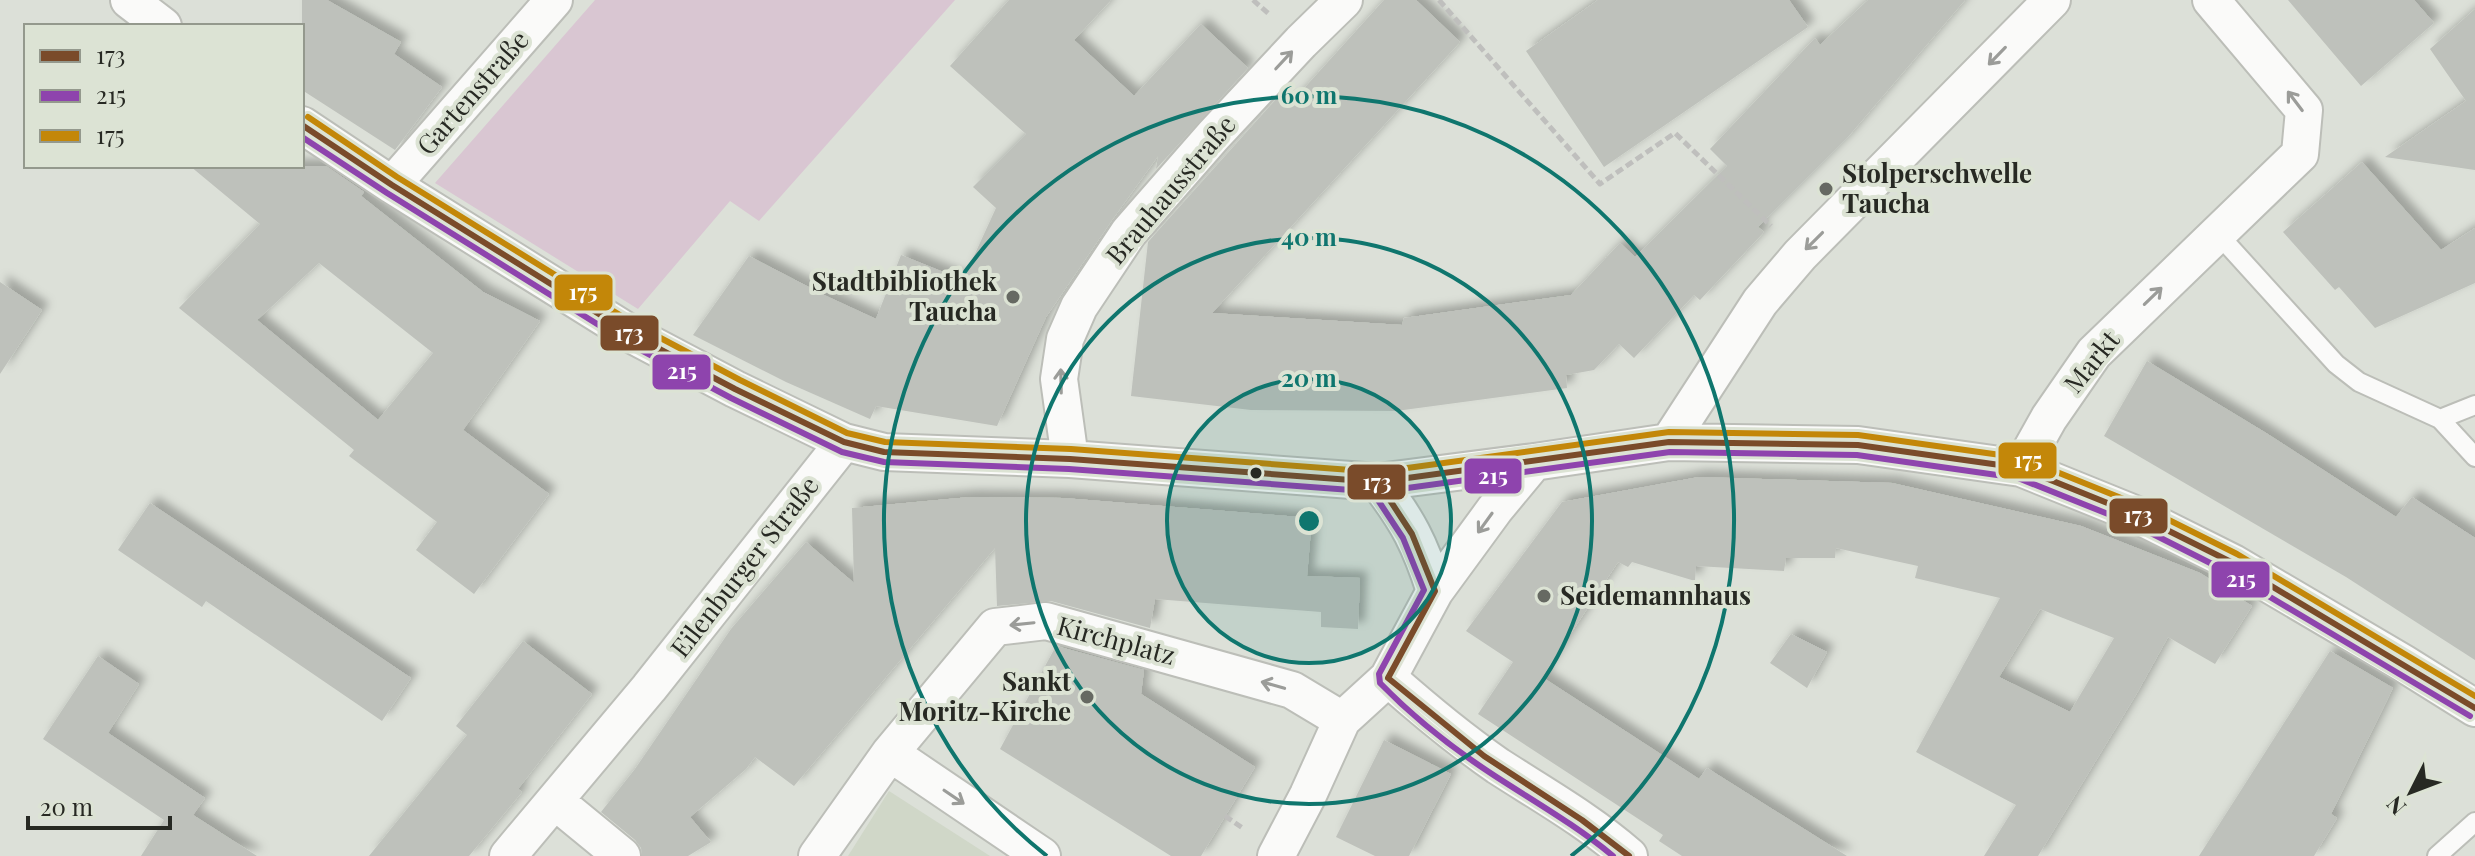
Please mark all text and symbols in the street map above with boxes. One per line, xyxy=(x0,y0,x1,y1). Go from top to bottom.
street label: Gartenstraße xyxy=(408,22,536,162)
legend xyxy=(24,24,304,168)
text: 173 xyxy=(96,38,125,70)
one-way arrow xyxy=(1988,46,2007,66)
one-way arrow xyxy=(1275,50,1294,70)
text: 215 xyxy=(96,78,126,110)
text: 60 m xyxy=(1281,78,1337,110)
one-way arrow xyxy=(2287,91,2304,112)
street label: Brauhausstraße xyxy=(1097,107,1243,271)
text: 175 xyxy=(96,118,125,150)
place label: Stolperschwelle Taucha xyxy=(1842,155,2032,220)
marker: Stolperschwelle Taucha xyxy=(1817,180,1835,198)
text: 40 m xyxy=(1281,220,1337,252)
one-way arrow xyxy=(1805,230,1825,250)
place label: Stadtbibliothek Taucha xyxy=(812,263,998,328)
line badge: 175 xyxy=(553,273,614,312)
text: 175 xyxy=(569,276,597,306)
one-way arrow xyxy=(2143,286,2163,305)
marker: Stadtbibliothek Taucha xyxy=(1004,288,1022,306)
line badge: 173 xyxy=(599,314,660,352)
text: 173 xyxy=(614,317,644,347)
street label: Markt xyxy=(2055,322,2127,399)
line badge: 215 xyxy=(651,353,712,391)
text: 215 xyxy=(667,355,697,385)
text: 20 m xyxy=(1281,361,1337,393)
one-way arrow xyxy=(1053,368,1069,395)
line badge: 175 xyxy=(1997,441,2058,480)
text: 175 xyxy=(2014,444,2042,474)
line badge: 215 xyxy=(1463,457,1523,495)
text: 215 xyxy=(1478,460,1508,490)
line badge: 173 xyxy=(1346,463,1407,501)
unlabelled marker xyxy=(1248,465,1264,481)
text: 173 xyxy=(1362,466,1392,496)
street label: Eilenburger Straße xyxy=(662,468,826,664)
line badge: 173 xyxy=(2108,497,2169,535)
text: 173 xyxy=(2123,499,2153,529)
centre of rings xyxy=(1295,507,1323,535)
one-way arrow xyxy=(1477,512,1493,534)
line badge: 215 xyxy=(2210,560,2271,599)
text: 215 xyxy=(2226,563,2256,593)
place label: Seidemannhaus xyxy=(1560,577,1751,612)
marker: Seidemannhaus xyxy=(1535,587,1553,605)
street label: Kirchplatz xyxy=(1054,607,1179,672)
one-way arrow xyxy=(1009,616,1036,631)
place label: Sankt Moritz-Kirche xyxy=(898,663,1072,728)
one-way arrow xyxy=(1261,677,1287,692)
marker: Sankt Moritz-Kirche xyxy=(1078,688,1096,706)
north arrow xyxy=(2371,752,2451,832)
scale bar xyxy=(28,780,170,830)
one-way arrow xyxy=(943,789,965,805)
text: 20 m xyxy=(40,790,93,822)
text: N xyxy=(2379,790,2412,822)

